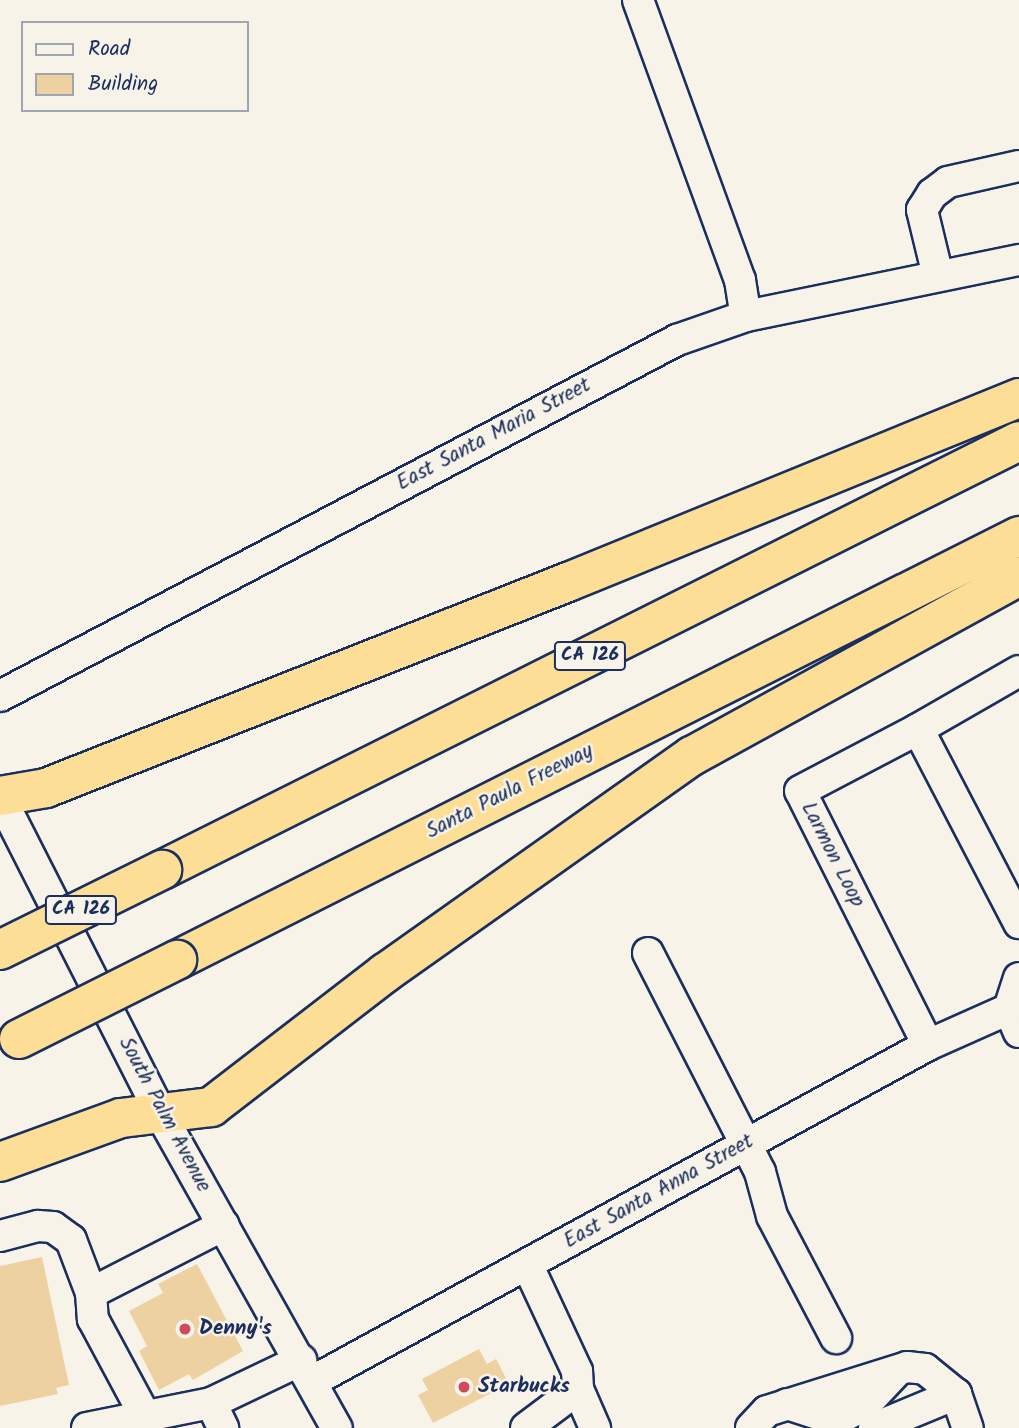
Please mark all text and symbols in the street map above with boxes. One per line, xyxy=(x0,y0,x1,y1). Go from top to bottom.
legend xyxy=(21,21,248,112)
text: Road xyxy=(88,33,130,66)
text: Building xyxy=(88,68,158,101)
street label: East Santa Maria Street xyxy=(393,373,595,497)
road number: CA 126 xyxy=(553,640,627,671)
street label: Santa Paula Freeway xyxy=(422,739,598,845)
street label: Larmon Loop xyxy=(795,798,869,912)
road number: CA 126 xyxy=(44,894,118,926)
street label: South Palm Avenue xyxy=(113,1033,215,1197)
street label: East Santa Anna Street xyxy=(560,1129,758,1255)
place label: Denny's xyxy=(199,1316,272,1342)
marker: Denny's xyxy=(177,1321,193,1337)
place label: Starbucks xyxy=(478,1374,570,1400)
marker: Starbucks xyxy=(456,1379,472,1395)

